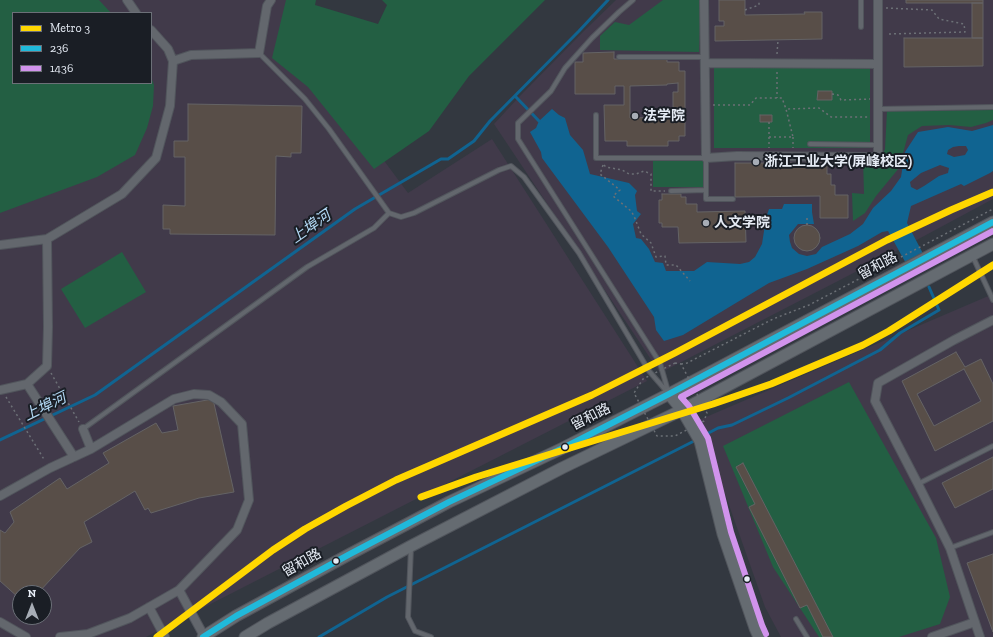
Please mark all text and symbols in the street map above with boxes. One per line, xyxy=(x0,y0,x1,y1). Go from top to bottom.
legend xyxy=(12,12,152,84)
text: Metro 3 xyxy=(50,21,90,35)
text: 236 xyxy=(50,41,68,55)
text: 1436 xyxy=(50,61,73,75)
place label: 法学院 xyxy=(643,108,685,124)
marker: 法学院 xyxy=(630,111,640,121)
place label: 浙江工业大学(屏峰校区) xyxy=(764,154,912,170)
marker: 浙江工业大学(屏峰校区) xyxy=(751,157,761,167)
water label: 上埠河 xyxy=(287,207,335,247)
place label: 人文学院 xyxy=(714,215,770,231)
marker: 人文学院 xyxy=(701,218,711,228)
street label: 留和路 xyxy=(856,249,900,283)
water label: 上埠河 xyxy=(21,389,69,425)
street label: 留和路 xyxy=(568,400,614,434)
unlabelled marker xyxy=(560,442,570,452)
street label: 留和路 xyxy=(280,545,324,581)
unlabelled marker xyxy=(331,556,341,566)
unlabelled marker xyxy=(742,574,752,584)
north arrow xyxy=(12,585,52,625)
text: N xyxy=(28,587,36,600)

